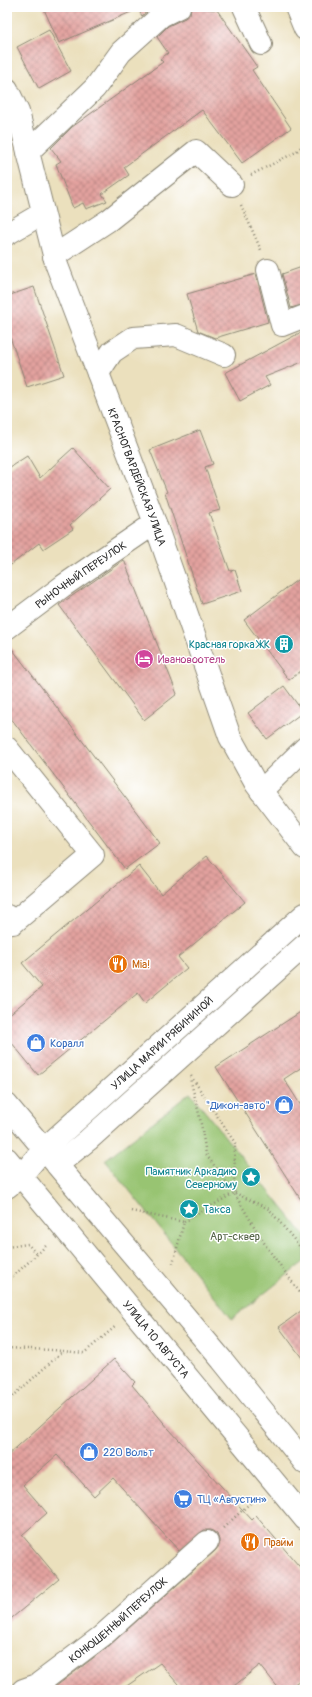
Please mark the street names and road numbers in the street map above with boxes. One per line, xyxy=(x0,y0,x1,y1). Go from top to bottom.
street label: КРАСНОГВАРДЕЙСКАЯ УЛИЦА xyxy=(105,406,169,548)
street label: РЫНОЧНЫЙ ПЕРЕУЛОК xyxy=(33,538,129,611)
street label: УЛИЦА МАРИИ РЯБИНИНОЙ xyxy=(108,993,216,1092)
street label: УЛИЦА 10 АВГУСТА xyxy=(120,1298,192,1381)
street label: КОНЮШЕННЫЙ ПЕРЕУЛОК xyxy=(66,1574,170,1665)

